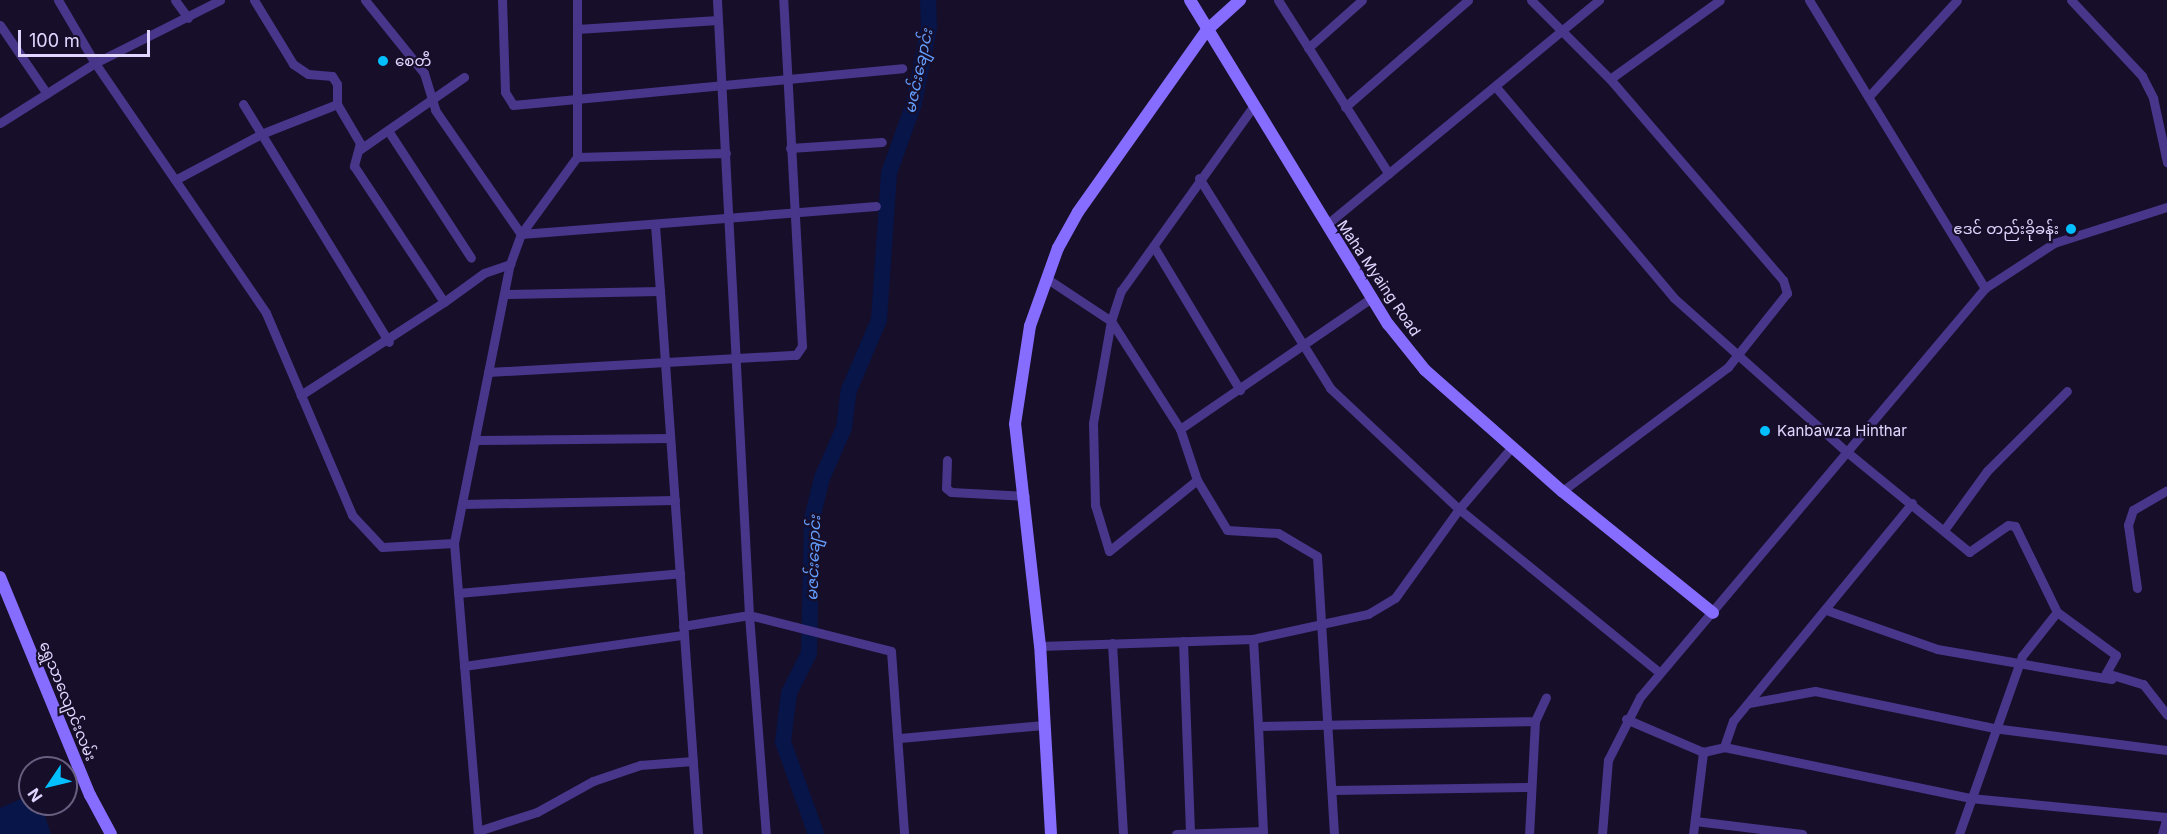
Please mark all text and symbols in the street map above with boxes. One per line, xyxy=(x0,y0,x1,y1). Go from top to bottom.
scale bar xyxy=(21,18,153,56)
water label: မဇင်းချောင်း xyxy=(900,27,936,115)
text: 100 m xyxy=(29,30,80,51)
place label: စေတီ xyxy=(395,52,431,70)
marker: စေတီ xyxy=(376,54,390,68)
street label: Maha Myaing Road xyxy=(1334,217,1424,339)
place label: ဧဒင် တည်းခိုခန်း xyxy=(1953,220,2059,238)
marker: ဧဒင် တည်းခိုခန်း xyxy=(2064,222,2078,236)
place label: Kanbawza Hinthar xyxy=(1777,422,1907,440)
marker: Kanbawza Hinthar xyxy=(1758,424,1772,438)
water label: မဇင်းချောင်း xyxy=(802,515,824,601)
street label: ရွှေသာလျောင်းလမ်း xyxy=(36,639,100,763)
north arrow xyxy=(18,756,78,816)
text: N xyxy=(23,784,47,806)

